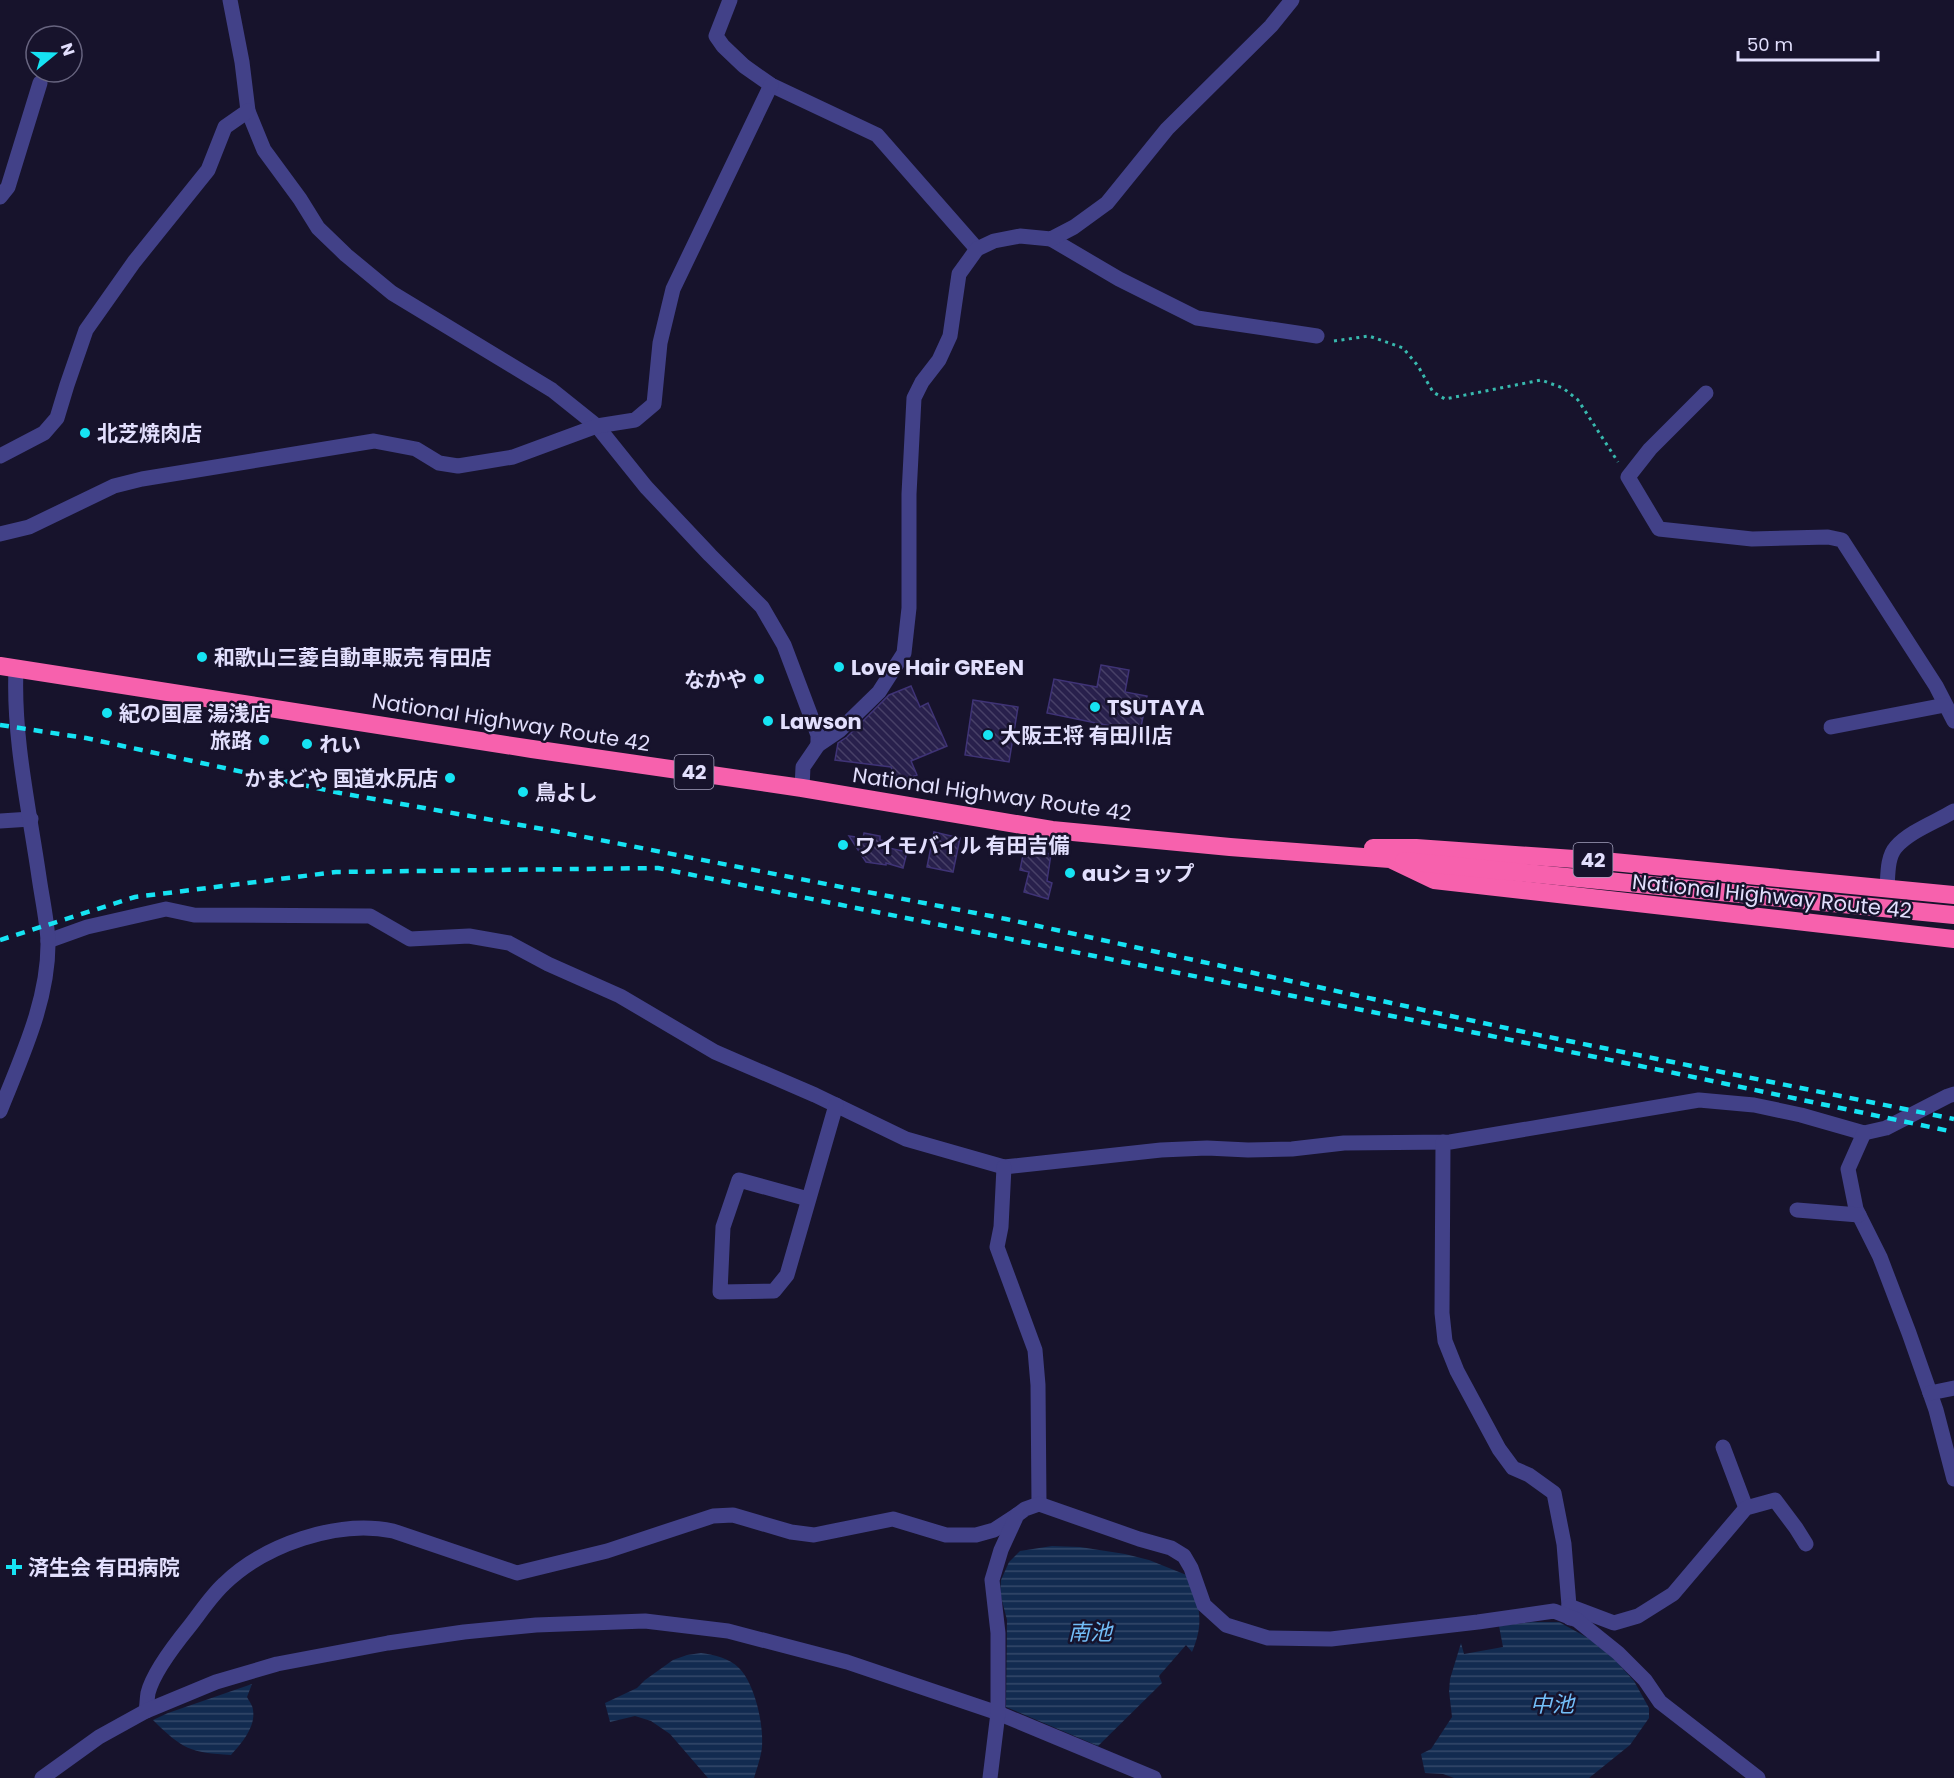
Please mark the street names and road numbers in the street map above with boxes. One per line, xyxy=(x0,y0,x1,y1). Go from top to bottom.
street label: National Highway Route 42 xyxy=(370,686,652,758)
road number: 42 xyxy=(674,755,714,789)
street label: National Highway Route 42 xyxy=(851,760,1133,828)
road number: 42 xyxy=(1574,843,1612,877)
street label: National Highway Route 42 xyxy=(1631,867,1913,925)

